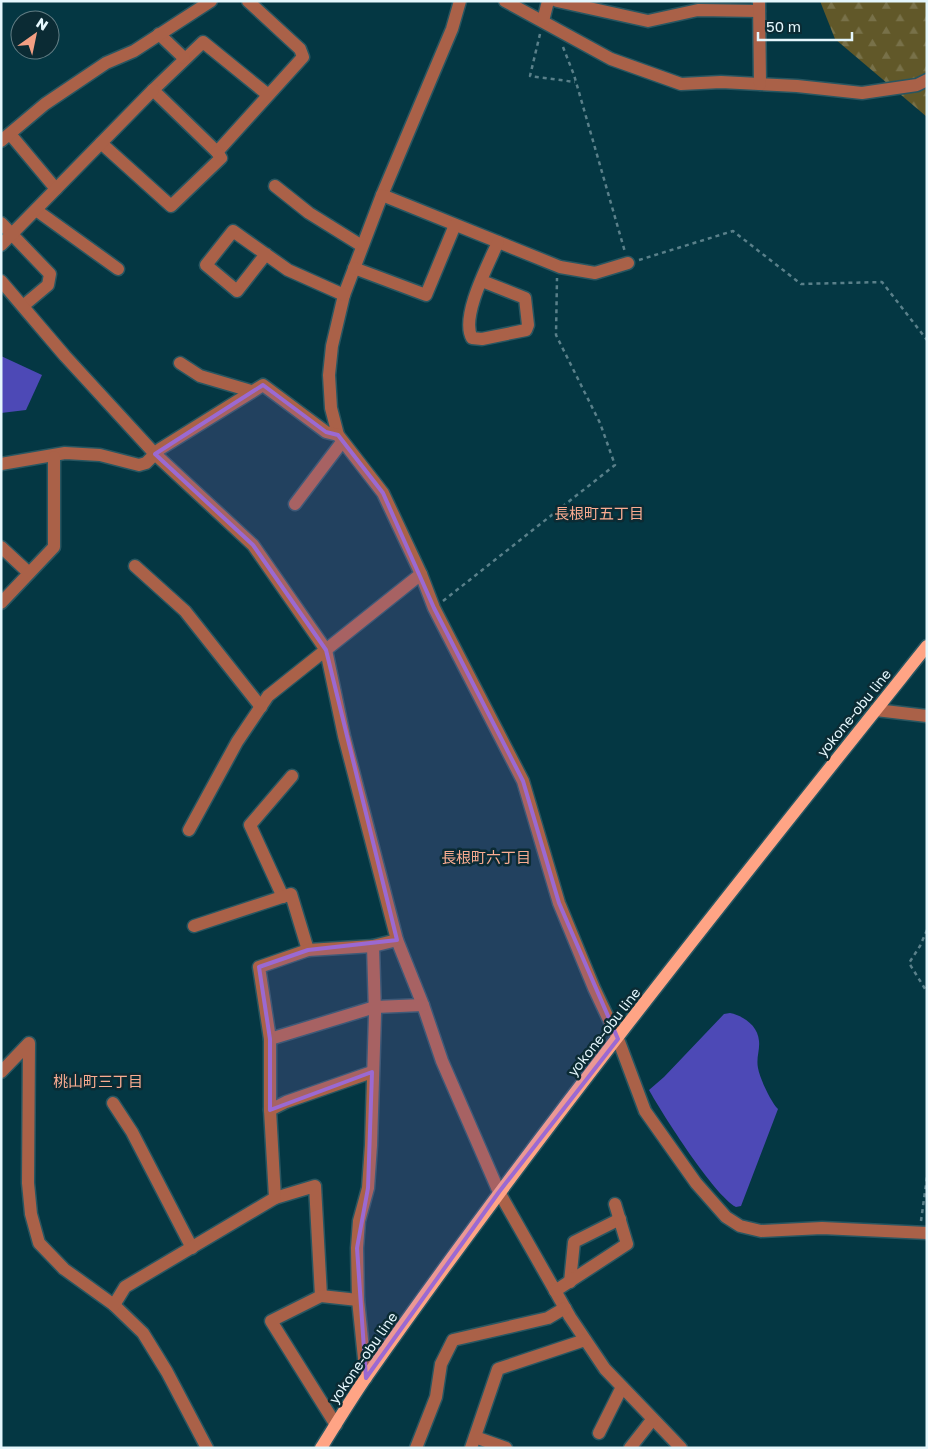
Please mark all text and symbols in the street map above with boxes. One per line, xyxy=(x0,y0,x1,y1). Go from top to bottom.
north arrow xyxy=(10,10,60,60)
scale bar xyxy=(758,10,852,42)
text: N xyxy=(33,14,51,34)
text: 50 m xyxy=(766,17,801,35)
district label: 長根町五丁目 xyxy=(554,504,644,522)
street label: yokone-obu line xyxy=(813,665,894,760)
district label: 長根町六丁目 xyxy=(441,848,531,866)
street label: yokone-obu line xyxy=(564,984,644,1079)
district label: 桃山町三丁目 xyxy=(53,1072,143,1090)
street label: yokone-obu line xyxy=(325,1309,401,1407)

